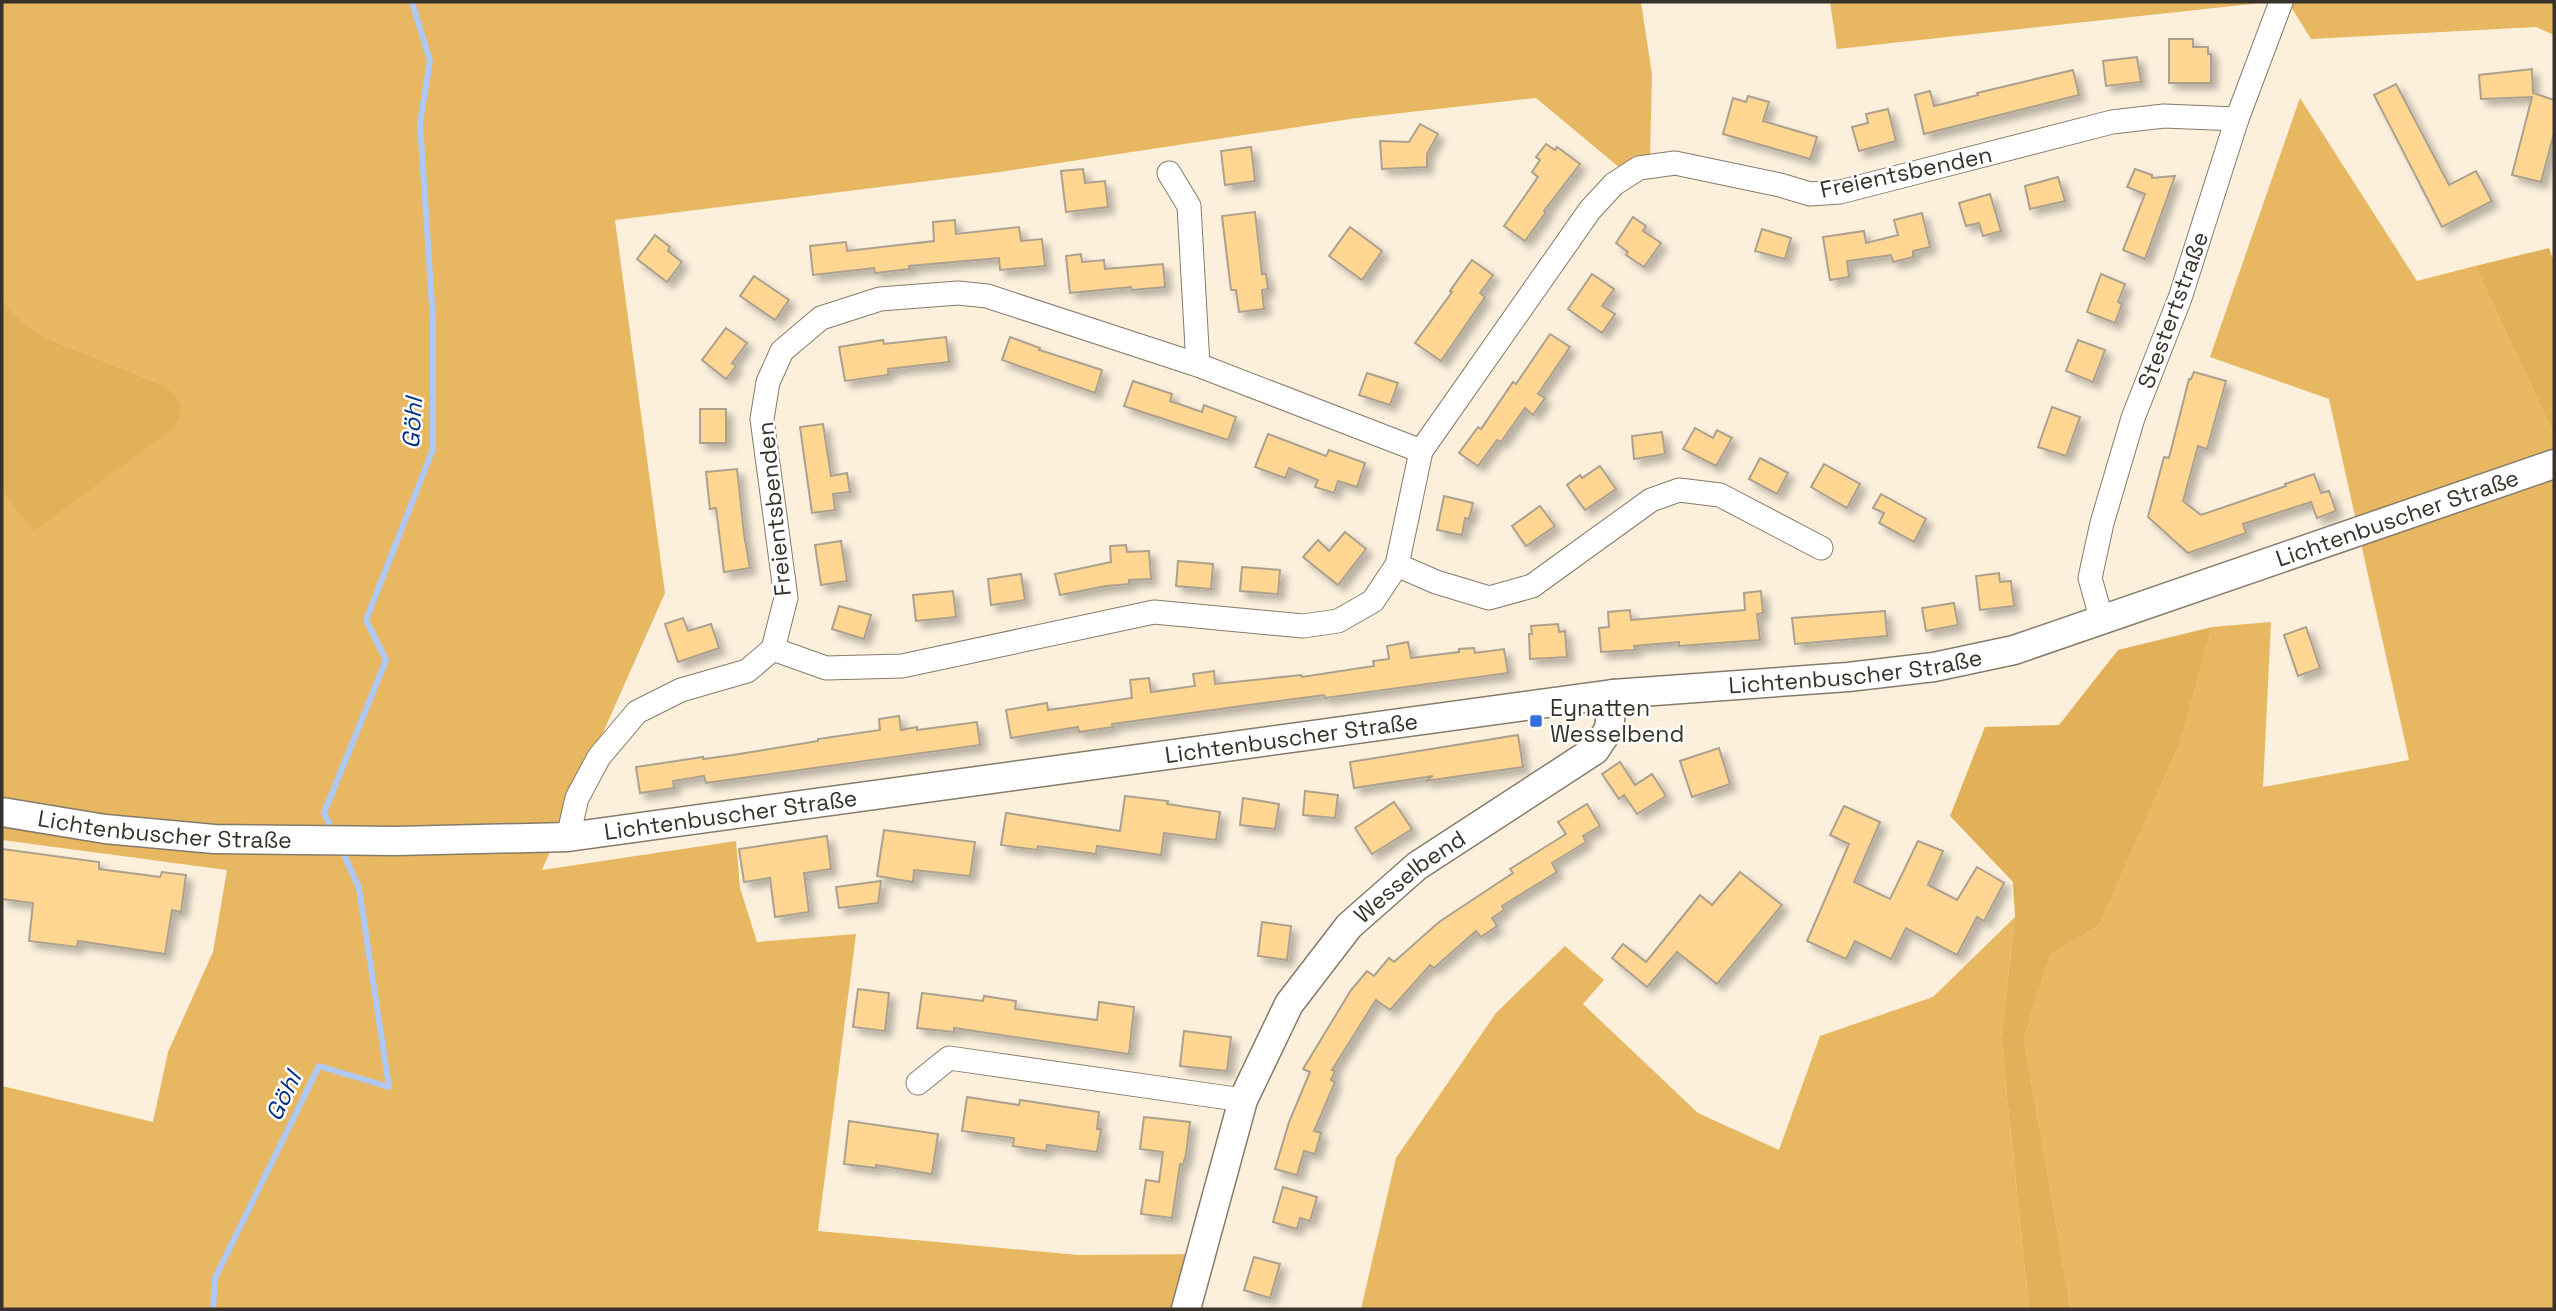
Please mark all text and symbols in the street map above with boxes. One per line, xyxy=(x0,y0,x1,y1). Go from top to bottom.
street label: Freientsbenden xyxy=(1817,139,1995,205)
street label: Stestertstraße xyxy=(2131,227,2215,393)
water label: Göhl xyxy=(395,393,429,450)
street label: Freientsbenden xyxy=(750,420,798,598)
street label: Lichtenbuscher Straße xyxy=(2272,462,2523,574)
street label: Lichtenbuscher Straße xyxy=(1727,642,1985,701)
place label: Eynatten Wesselbend xyxy=(1550,693,1684,749)
street label: Lichtenbuscher Straße xyxy=(1163,706,1420,770)
marker: Eynatten Wesselbend xyxy=(1528,713,1544,729)
street label: Lichtenbuscher Straße xyxy=(602,783,859,847)
street label: Lichtenbuscher Straße xyxy=(36,803,292,855)
street label: Wesselbend xyxy=(1348,823,1471,930)
water label: Göhl xyxy=(258,1063,310,1126)

